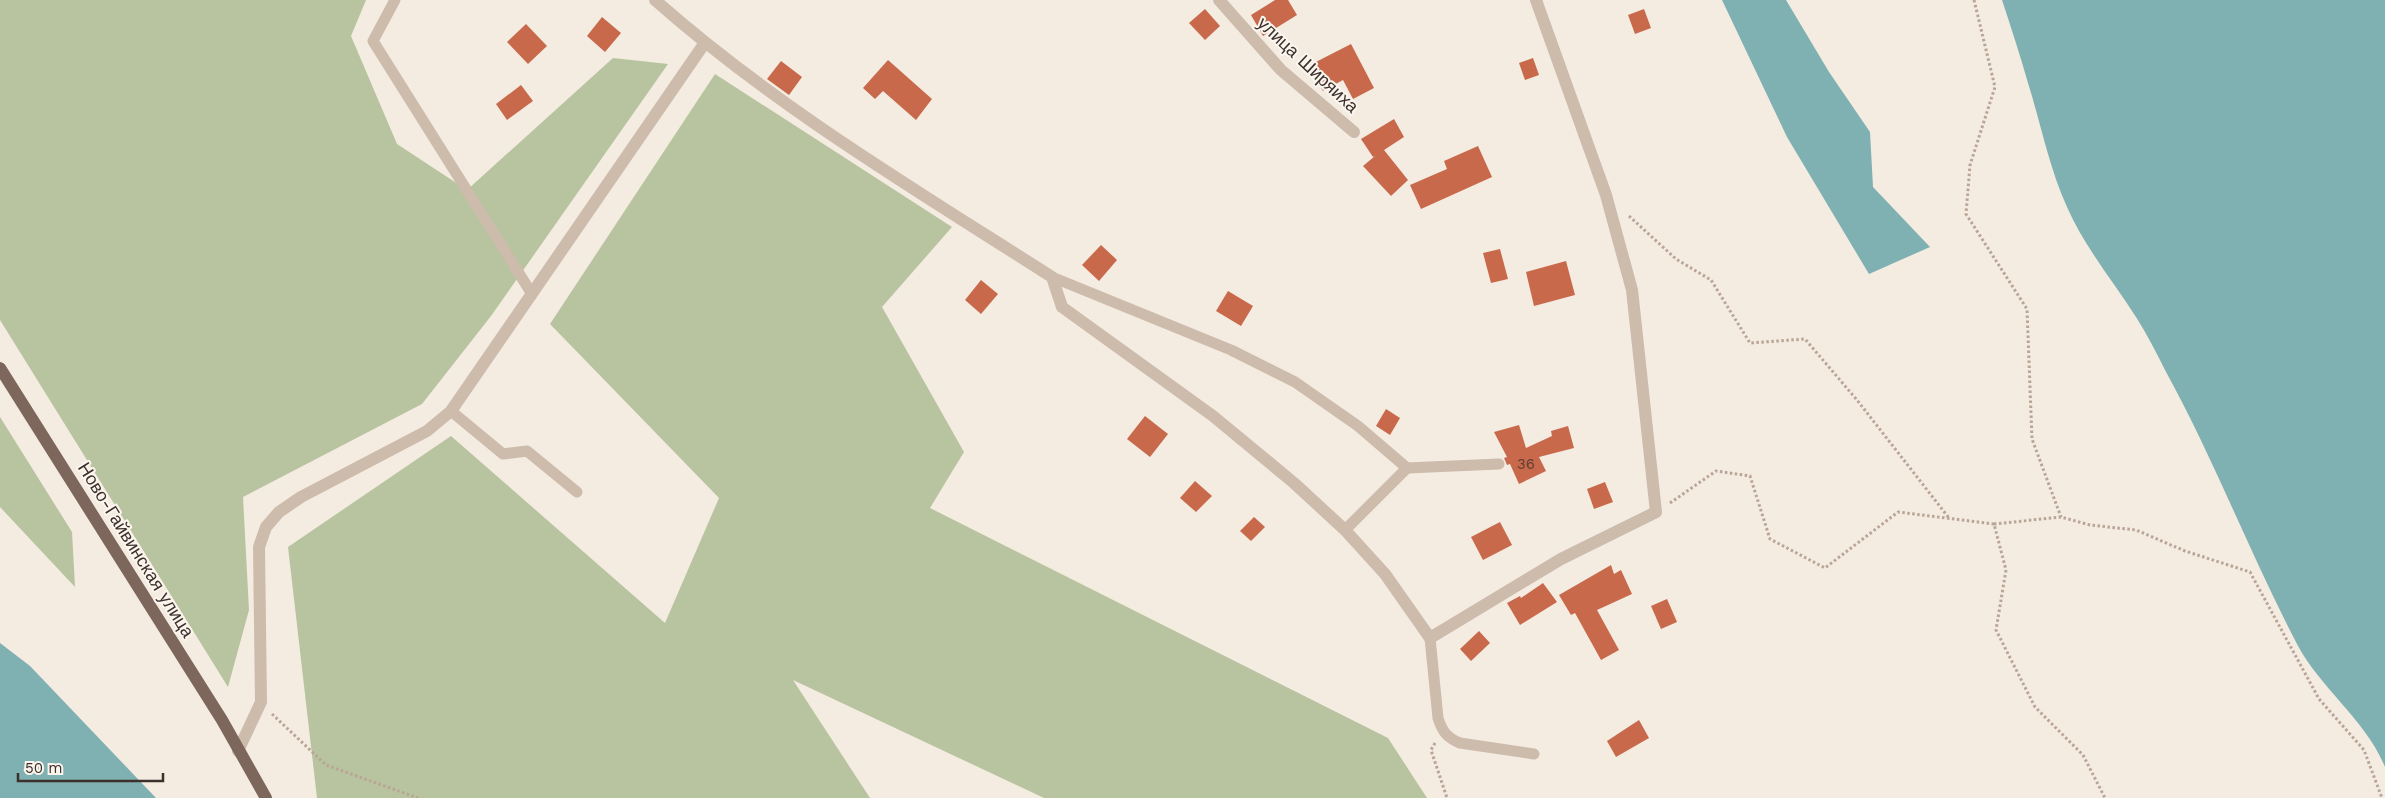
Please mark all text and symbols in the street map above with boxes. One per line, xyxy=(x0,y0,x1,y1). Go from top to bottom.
street label: улица Ширяиха xyxy=(1253,12,1364,118)
house number: 36 xyxy=(1517,455,1535,473)
street label: Ново-Гайвинская улица xyxy=(74,458,200,642)
scale bar xyxy=(18,750,162,782)
text: 50 m xyxy=(25,759,62,777)

